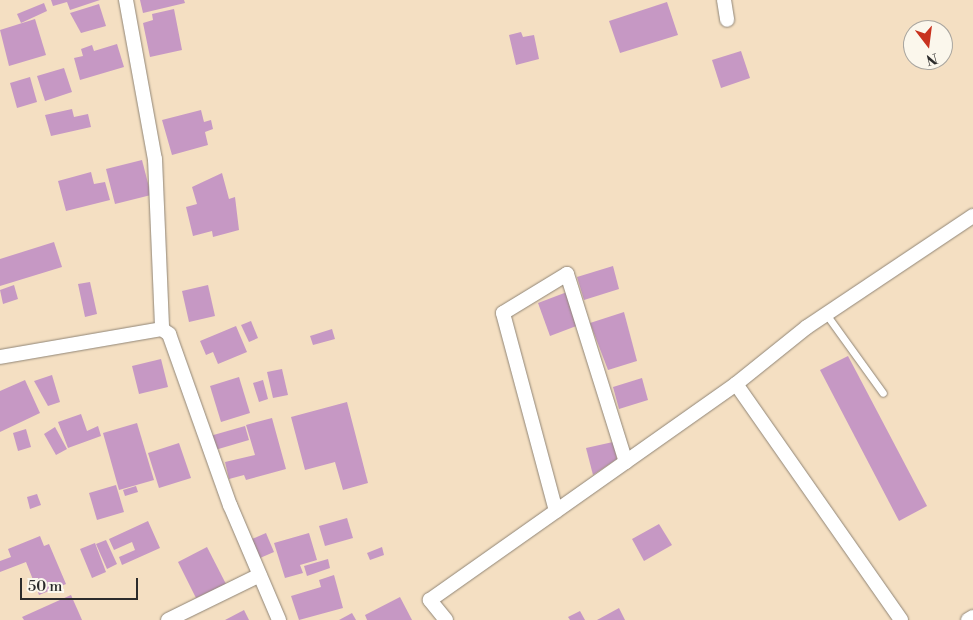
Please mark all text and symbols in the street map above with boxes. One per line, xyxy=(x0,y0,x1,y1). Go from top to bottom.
north arrow xyxy=(903,20,953,70)
text: N xyxy=(924,48,939,69)
scale bar xyxy=(22,568,140,600)
text: 50 m xyxy=(28,577,62,596)

